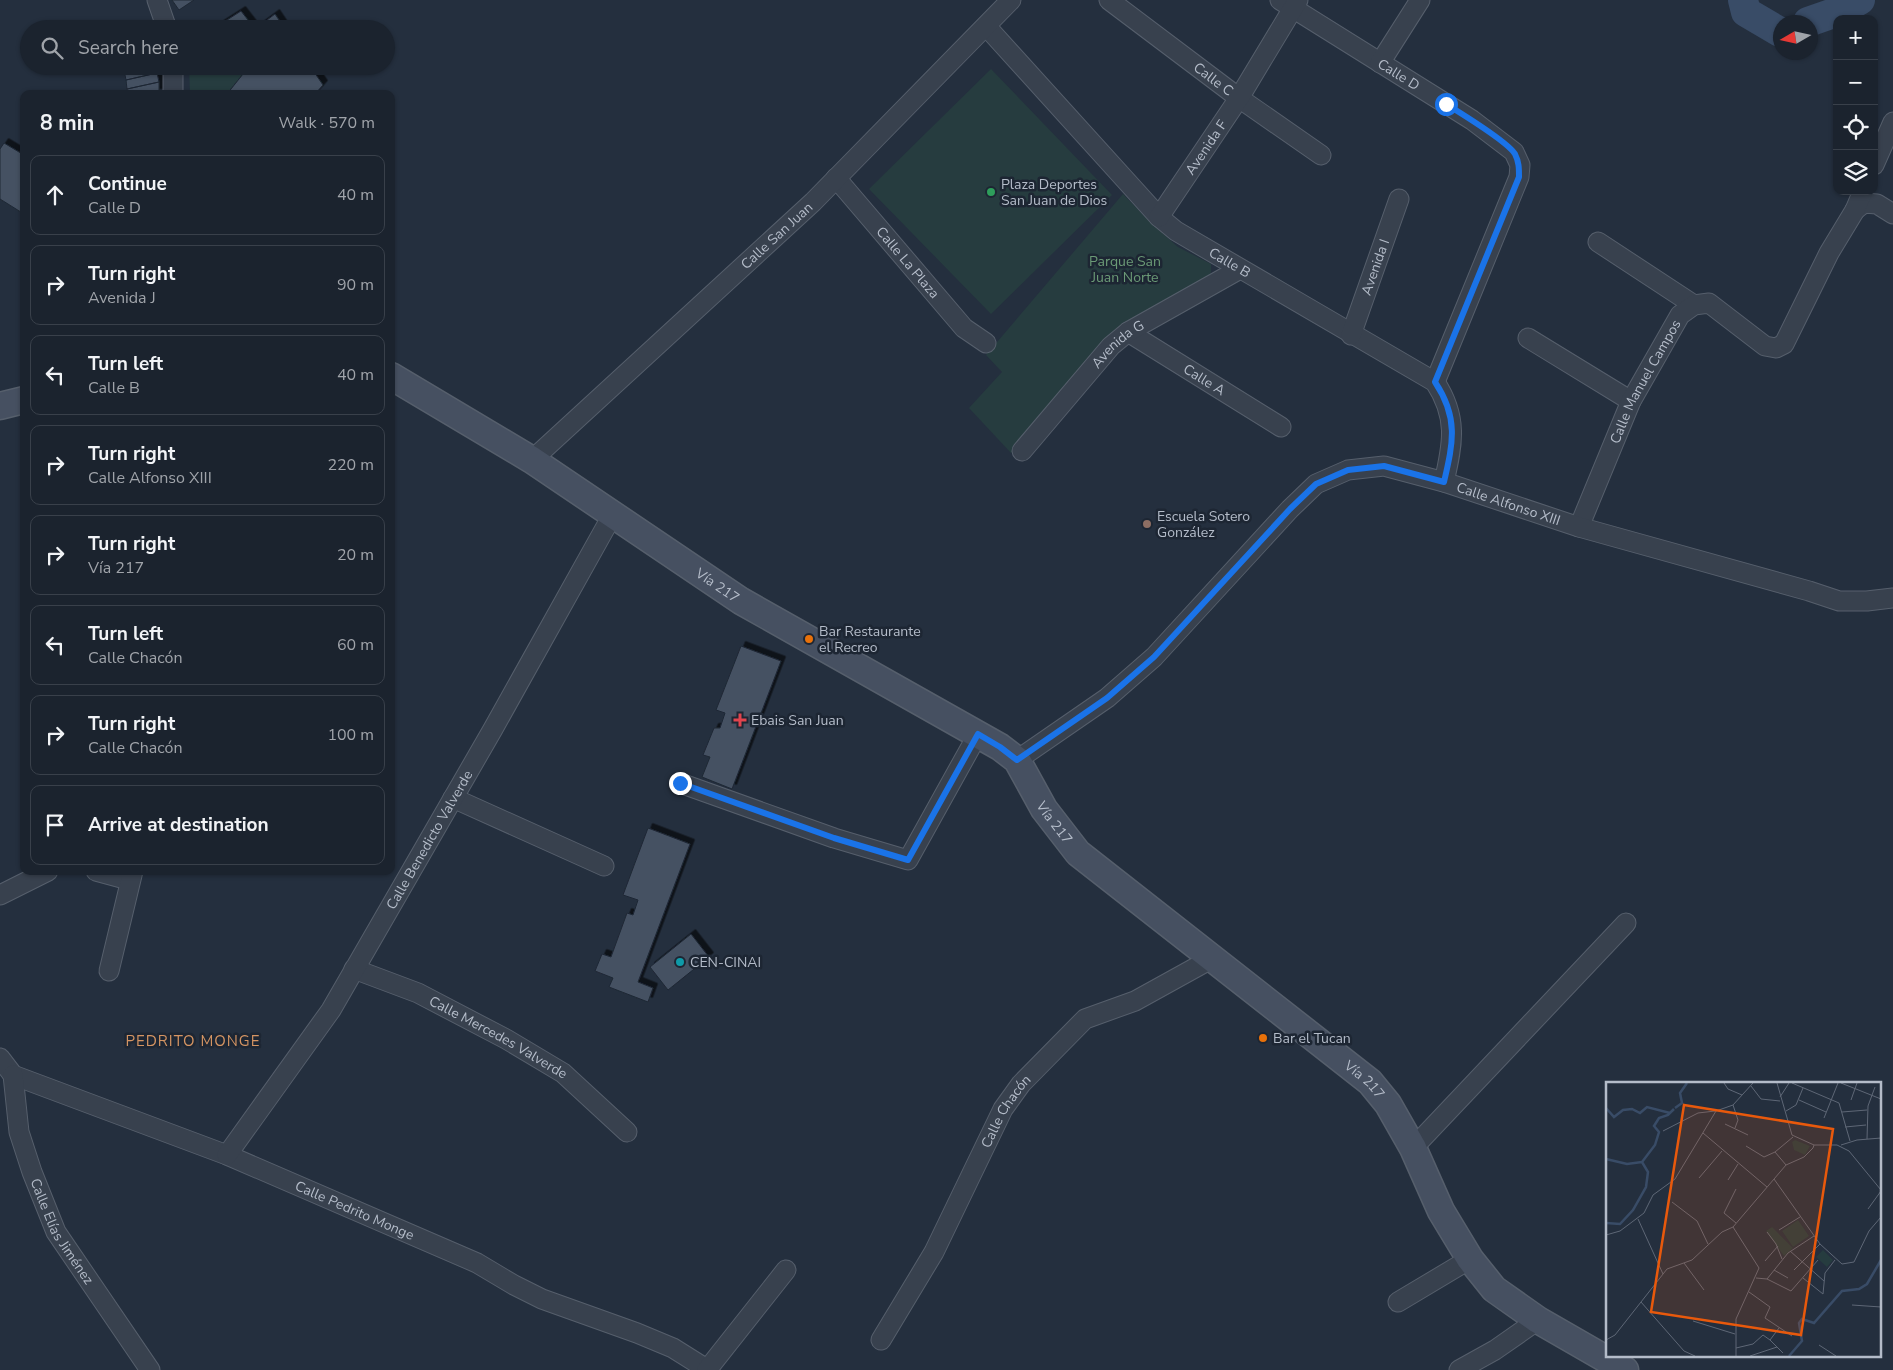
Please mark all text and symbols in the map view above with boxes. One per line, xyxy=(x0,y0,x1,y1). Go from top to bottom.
north arrow xyxy=(1773,15,1818,60)
map controls xyxy=(1833,15,1878,195)
button: + xyxy=(1833,15,1878,60)
search box xyxy=(20,20,395,75)
icon: search xyxy=(38,34,66,62)
text: Search here xyxy=(78,35,179,61)
street label: Calle D xyxy=(1374,54,1423,95)
street label: Calle C xyxy=(1189,58,1237,100)
button: − xyxy=(1833,60,1878,105)
route start xyxy=(1435,93,1458,116)
button: locate xyxy=(1833,105,1878,150)
text: 8 min xyxy=(40,109,94,137)
text: Walk · 570 m xyxy=(279,112,375,134)
street label: Avenida F xyxy=(1181,116,1232,179)
button: layers xyxy=(1833,150,1878,195)
text: Continue xyxy=(88,171,167,197)
place label: Plaza Deportes San Juan de Dios xyxy=(1001,175,1108,210)
icon: ahead xyxy=(41,181,69,209)
text: 40 m xyxy=(337,184,374,206)
marker: Plaza Deportes San Juan de Dios xyxy=(985,186,997,198)
text: Calle D xyxy=(88,197,141,219)
street label: Calle San Juan xyxy=(737,198,817,274)
street label: Calle La Plaza xyxy=(872,223,944,303)
street label: Avenida I xyxy=(1357,237,1394,298)
street label: Calle B xyxy=(1205,243,1254,282)
park label: Parque San Juan Norte xyxy=(1089,252,1161,287)
text: Turn right xyxy=(88,261,175,287)
icon: right xyxy=(41,271,69,299)
text: 90 m xyxy=(337,274,374,296)
text: Avenida J xyxy=(88,287,156,309)
street label: Avenida G xyxy=(1087,316,1148,372)
street label: Calle Manuel Campos xyxy=(1605,316,1686,447)
text: Turn left xyxy=(88,351,163,377)
street label: Calle A xyxy=(1180,360,1229,400)
icon: left xyxy=(41,361,69,389)
text: 40 m xyxy=(337,364,374,386)
text: Calle B xyxy=(88,377,140,399)
text: Turn right xyxy=(88,441,175,467)
icon: right xyxy=(41,451,69,479)
text: 220 m xyxy=(327,454,374,476)
text: Calle Alfonso XIII xyxy=(88,467,212,489)
street label: Calle Alfonso XIII xyxy=(1454,478,1563,530)
place label: Escuela Sotero González xyxy=(1157,507,1250,542)
marker: Escuela Sotero González xyxy=(1141,518,1153,530)
text: Turn right xyxy=(88,531,175,557)
icon: right xyxy=(41,541,69,569)
text: 20 m xyxy=(337,544,374,566)
text: Vía 217 xyxy=(88,557,144,579)
street label: Vía 217 xyxy=(691,563,743,607)
text: Turn left xyxy=(88,621,163,647)
place label: Bar Restaurante el Recreo xyxy=(819,622,921,657)
icon: left xyxy=(41,631,69,659)
marker: Bar Restaurante el Recreo xyxy=(803,633,815,645)
text: 60 m xyxy=(337,634,374,656)
text: Calle Chacón xyxy=(88,647,183,669)
text: Turn right xyxy=(88,711,175,737)
place label: Ebais San Juan xyxy=(751,711,844,730)
marker: Ebais San Juan xyxy=(733,713,747,727)
icon: right xyxy=(41,721,69,749)
text: 100 m xyxy=(327,724,374,746)
text: Calle Chacón xyxy=(88,737,183,759)
street label: Calle Benedicto Valverde xyxy=(382,767,477,913)
route end xyxy=(669,772,692,795)
street label: Vía 217 xyxy=(1031,797,1077,848)
icon: arrive xyxy=(41,811,69,839)
text: Arrive at destination xyxy=(88,812,269,838)
place label: CEN-CINAI xyxy=(690,953,761,972)
marker: CEN-CINAI xyxy=(674,956,686,968)
street label: Calle Mercedes Valverde xyxy=(426,991,571,1083)
place label: Bar el Tucan xyxy=(1273,1029,1351,1048)
district label: PEDRITO MONGE xyxy=(125,1031,261,1051)
marker: Bar el Tucan xyxy=(1257,1032,1269,1044)
street label: Vía 217 xyxy=(1339,1056,1389,1103)
street label: Calle Chacón xyxy=(977,1070,1035,1151)
inset map xyxy=(1606,1082,1880,1358)
street label: Calle Elías Jiménez xyxy=(25,1176,98,1289)
street label: Calle Pedrito Monge xyxy=(292,1177,417,1245)

